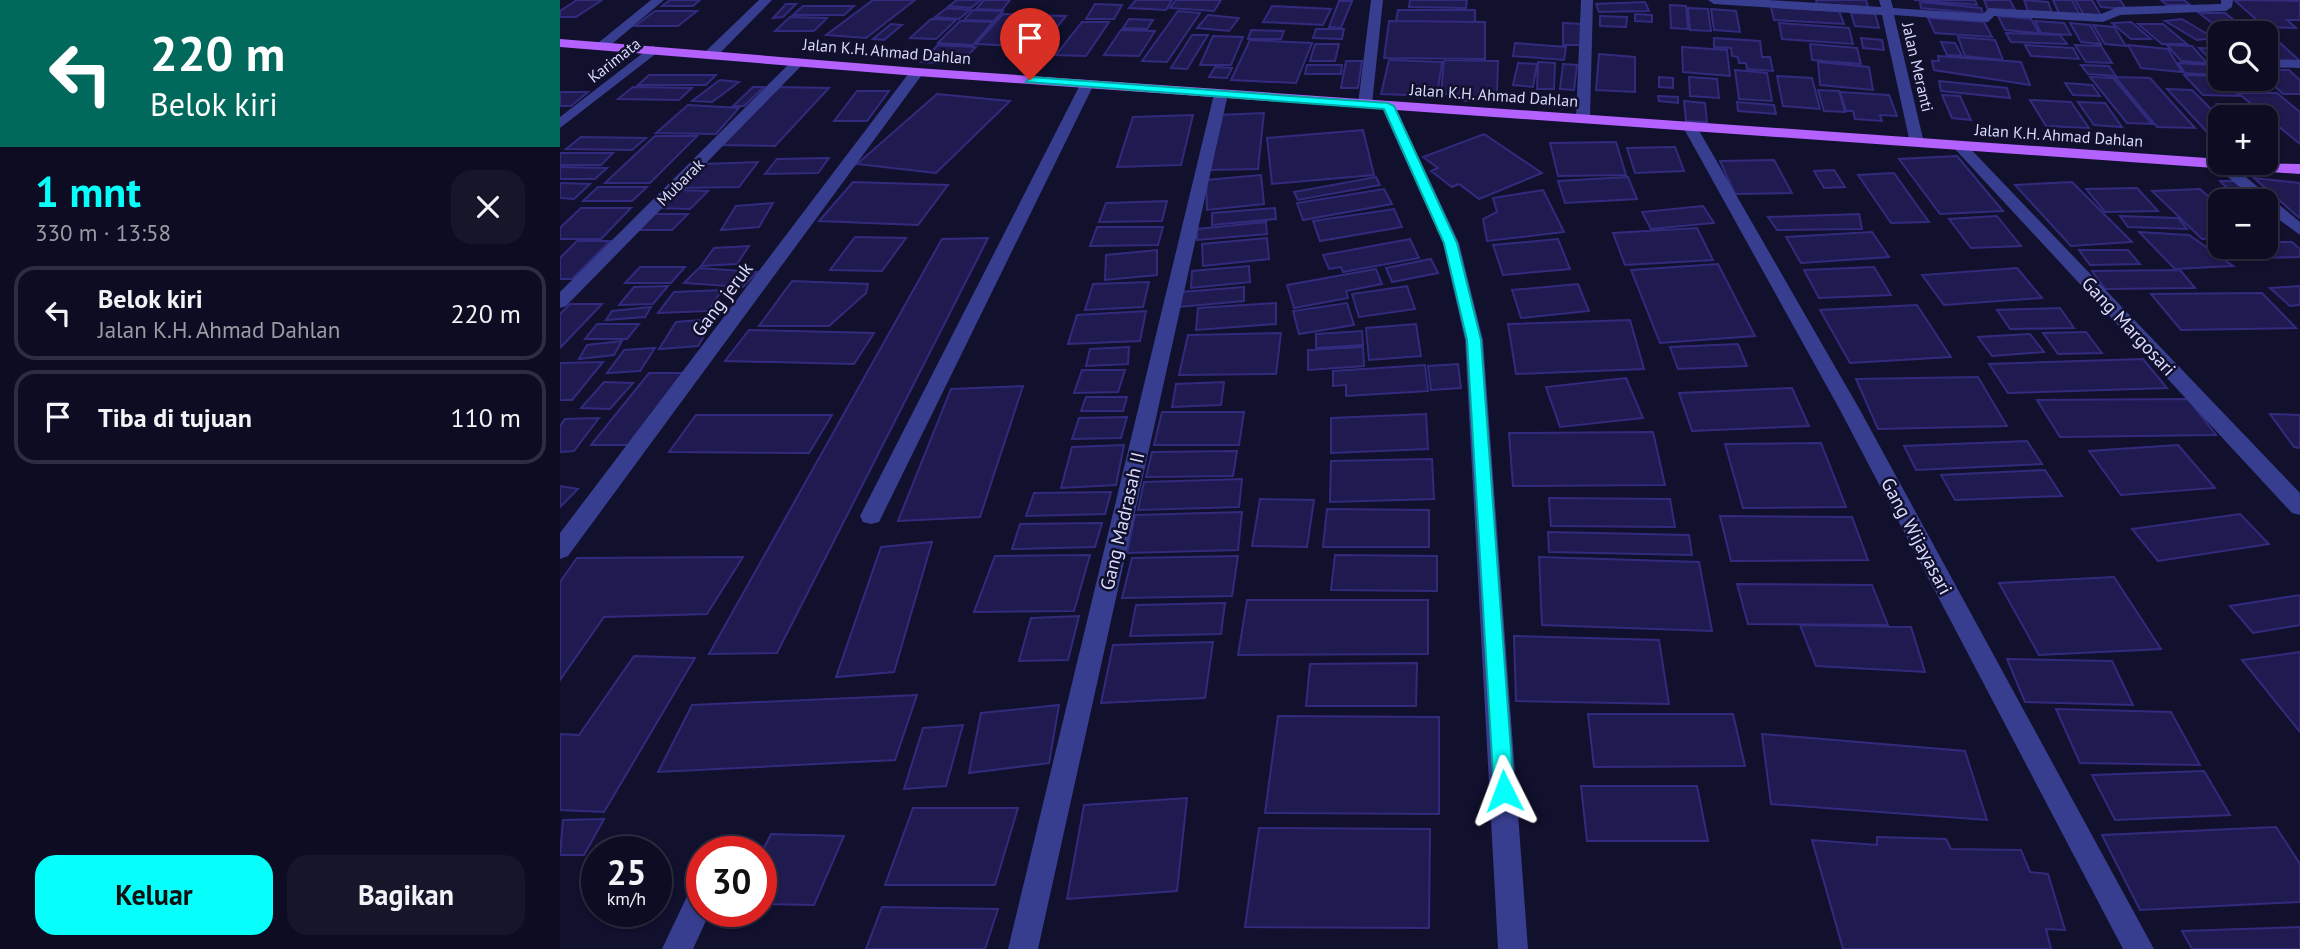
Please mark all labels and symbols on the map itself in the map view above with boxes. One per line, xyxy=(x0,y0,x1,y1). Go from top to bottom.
pin xyxy=(1000,8,1060,80)
street label: Jalan Meranti xyxy=(1898,20,1938,114)
street label: Karimata xyxy=(584,33,644,87)
street label: Jalan K.H. Ahmad Dahlan xyxy=(801,34,972,68)
street label: Jalan K.H. Ahmad Dahlan xyxy=(1408,79,1579,111)
street label: Jalan K.H. Ahmad Dahlan xyxy=(1973,119,2144,151)
street label: Mubarak xyxy=(652,154,708,210)
street label: Gang jeruk xyxy=(686,257,758,341)
street label: Gang Margosari xyxy=(2077,271,2181,381)
street label: Gang Madrasah II xyxy=(1094,449,1150,593)
street label: Gang Wijayasari xyxy=(1876,473,1958,599)
position arrow xyxy=(1467,754,1541,828)
speed limit sign: 30 xyxy=(686,836,777,927)

